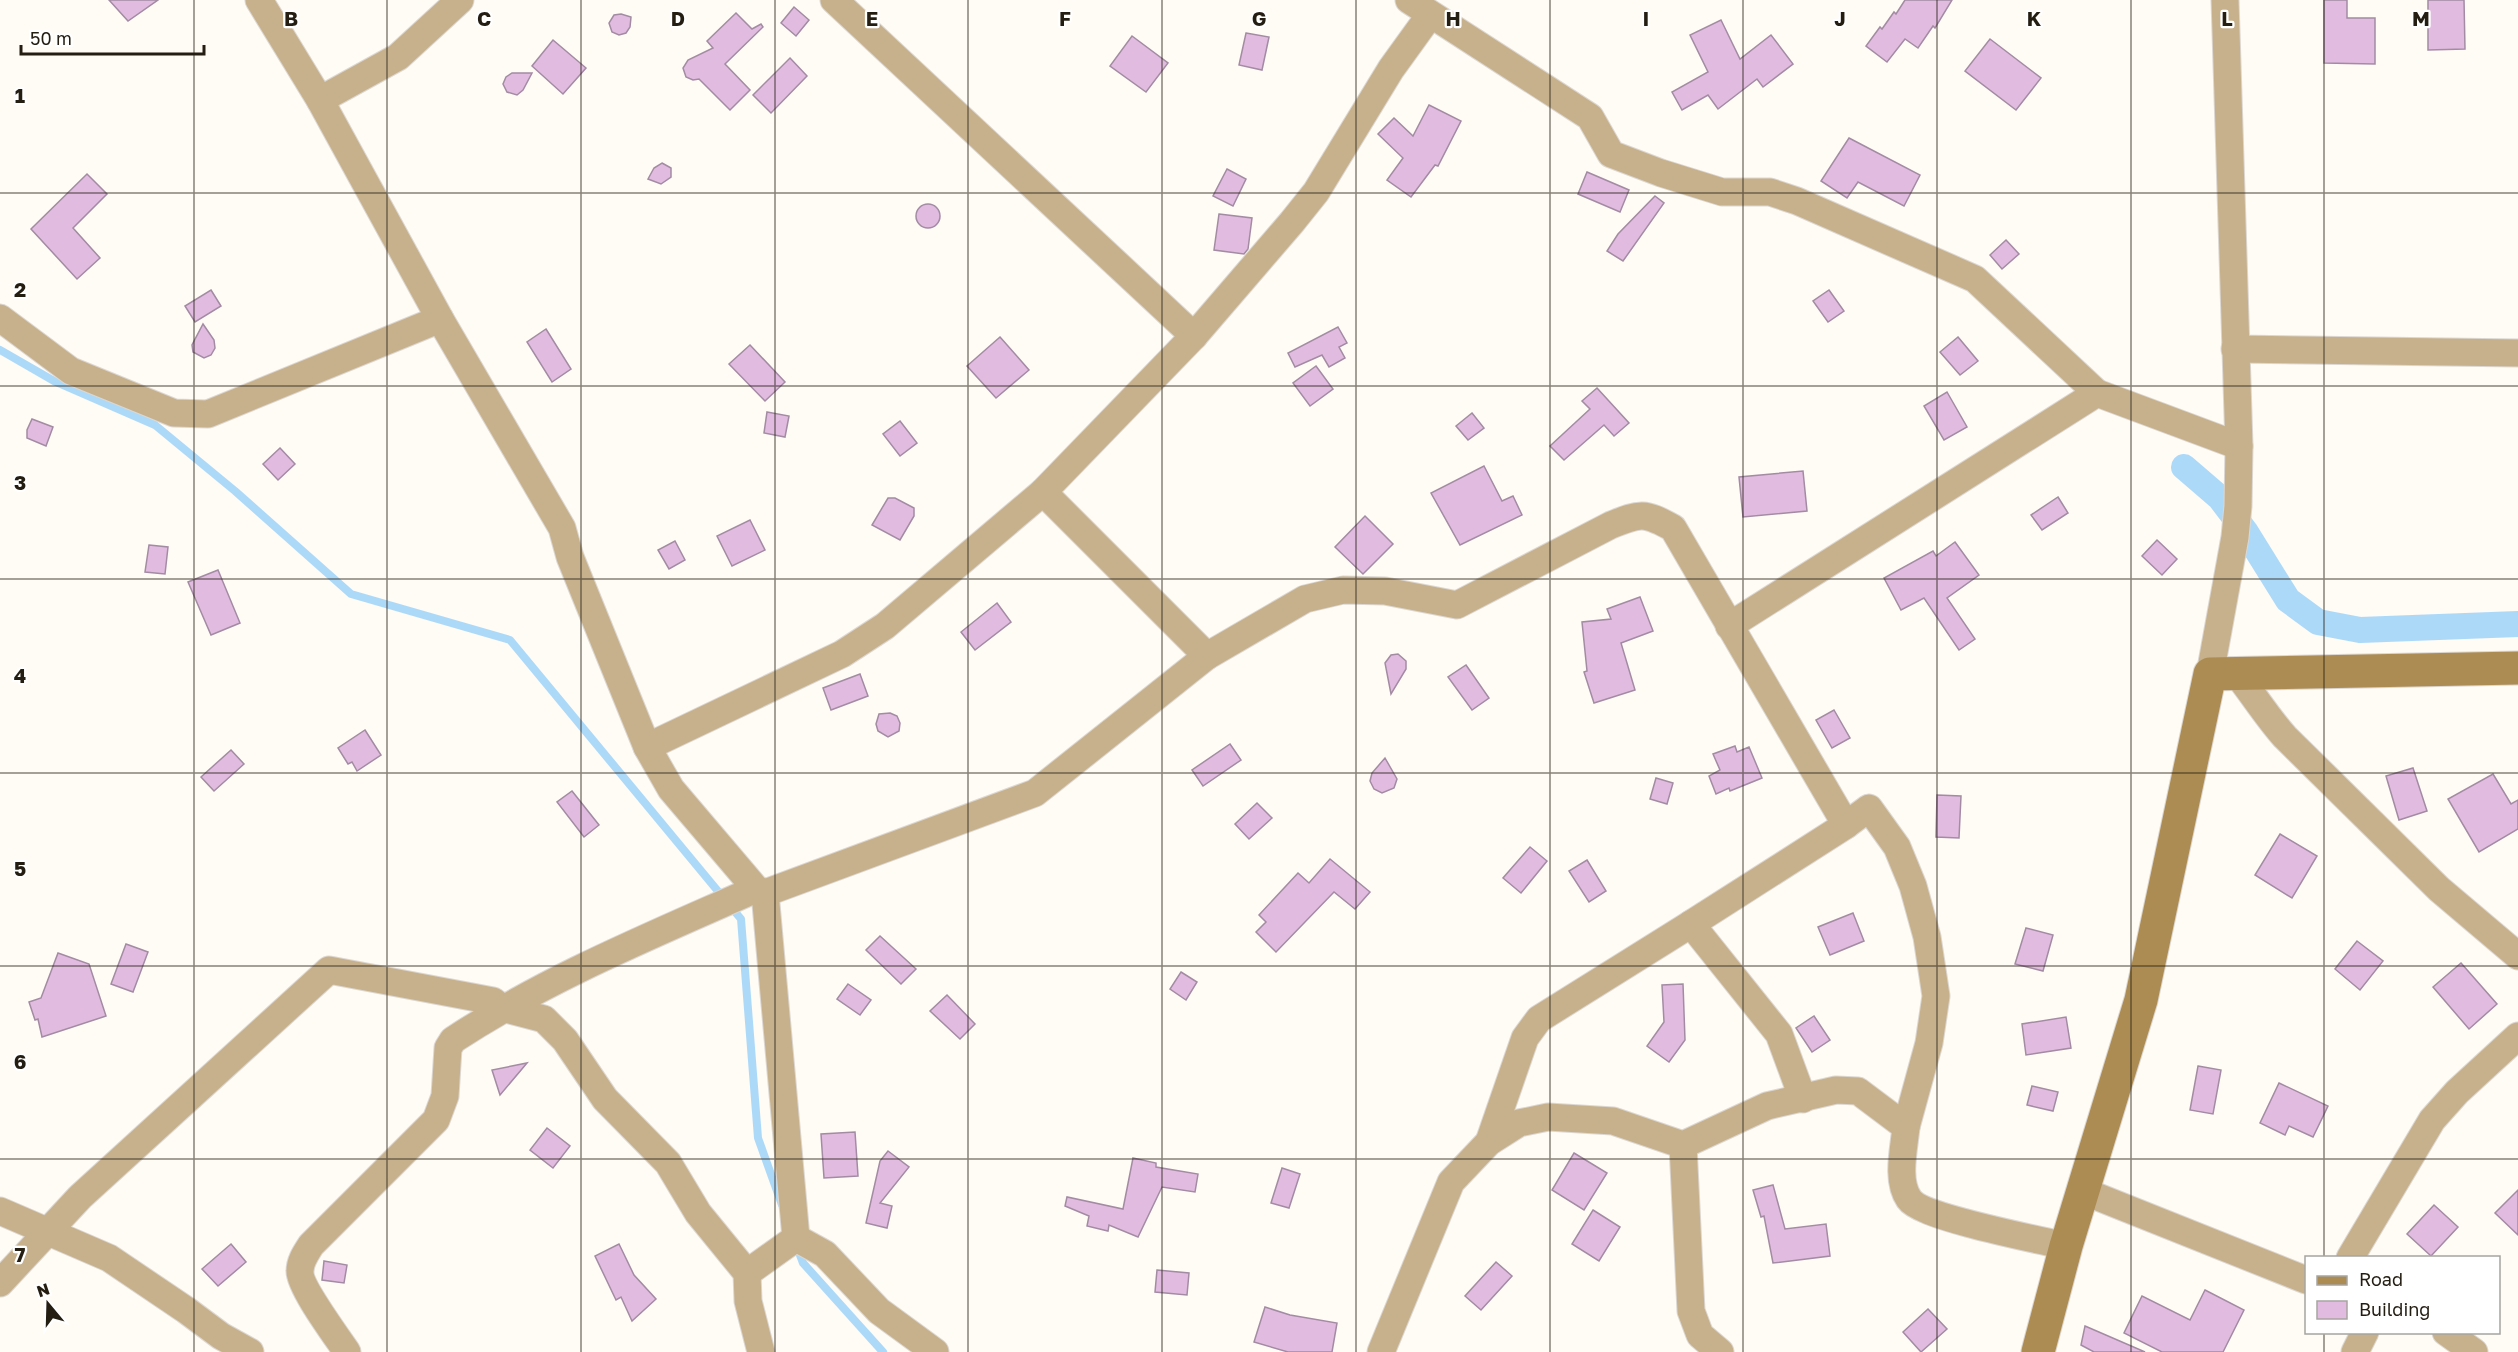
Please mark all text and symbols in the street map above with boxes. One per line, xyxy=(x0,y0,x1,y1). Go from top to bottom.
text: B xyxy=(284,6,298,30)
text: C xyxy=(477,6,491,30)
text: D xyxy=(671,6,685,30)
text: E xyxy=(866,6,878,30)
text: F xyxy=(1059,6,1071,30)
text: G xyxy=(1252,6,1266,30)
text: H xyxy=(1445,6,1461,30)
text: I xyxy=(1643,6,1649,30)
text: J xyxy=(1834,6,1846,30)
text: K xyxy=(2027,6,2042,30)
text: L xyxy=(2221,6,2233,30)
text: M xyxy=(2412,6,2430,30)
scale bar xyxy=(21,18,204,56)
text: 50 m xyxy=(30,27,72,49)
text: 1 xyxy=(15,83,25,107)
text: 2 xyxy=(14,277,26,301)
text: 3 xyxy=(14,470,26,494)
text: 4 xyxy=(14,663,26,687)
text: 5 xyxy=(14,856,26,880)
text: 6 xyxy=(14,1049,26,1073)
text: 7 xyxy=(15,1242,26,1266)
legend xyxy=(2305,1256,2500,1334)
text: Road xyxy=(2359,1268,2403,1290)
north arrow xyxy=(18,1274,78,1334)
text: N xyxy=(34,1278,52,1301)
text: Building xyxy=(2359,1298,2430,1320)

